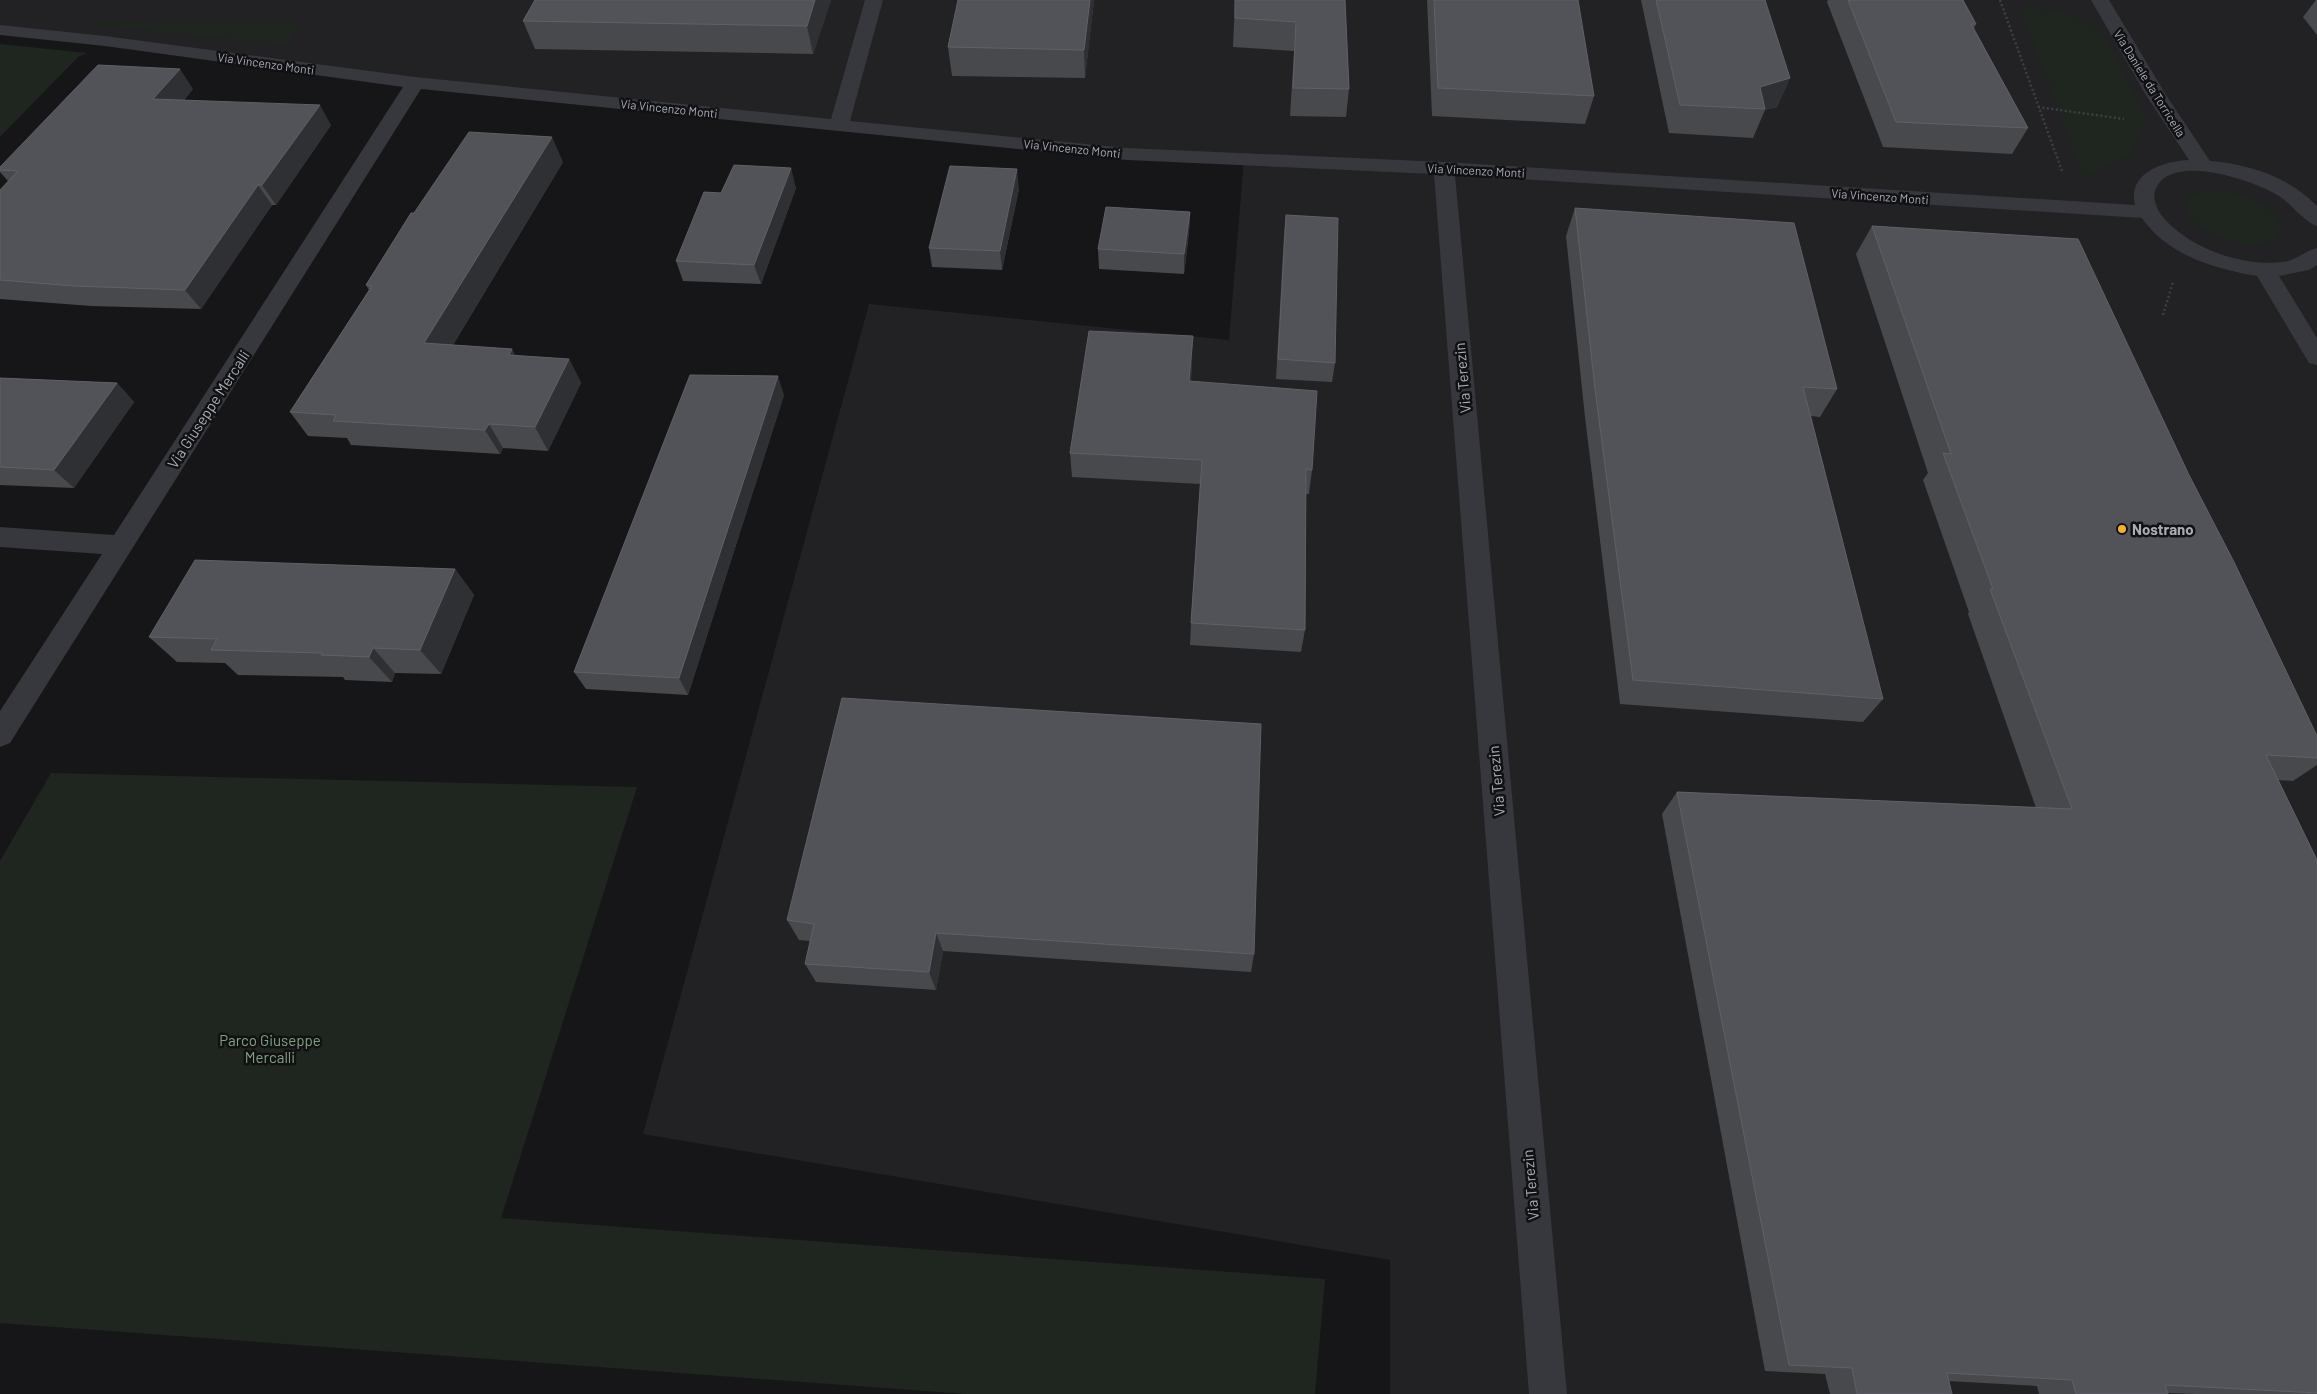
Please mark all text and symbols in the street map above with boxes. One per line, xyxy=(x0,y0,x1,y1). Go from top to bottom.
street label: Via Daniele da Torricella xyxy=(2111,27,2189,139)
street label: Via Vincenzo Monti xyxy=(217,49,315,77)
street label: Via Vincenzo Monti xyxy=(620,96,718,120)
street label: Via Vincenzo Monti xyxy=(1023,136,1121,160)
street label: Via Vincenzo Monti xyxy=(1427,160,1525,180)
street label: Via Vincenzo Monti xyxy=(1831,186,1929,206)
street label: Via Terezin xyxy=(1450,342,1474,414)
street label: Via Giuseppe Mercalli xyxy=(163,347,253,471)
place label: Nostrano xyxy=(2132,520,2194,538)
marker: Nostrano xyxy=(2116,523,2128,535)
street label: Via Terezin xyxy=(1484,745,1508,817)
park label: Parco Giuseppe Mercalli xyxy=(219,1031,321,1066)
street label: Via Terezin xyxy=(1518,1149,1542,1221)

